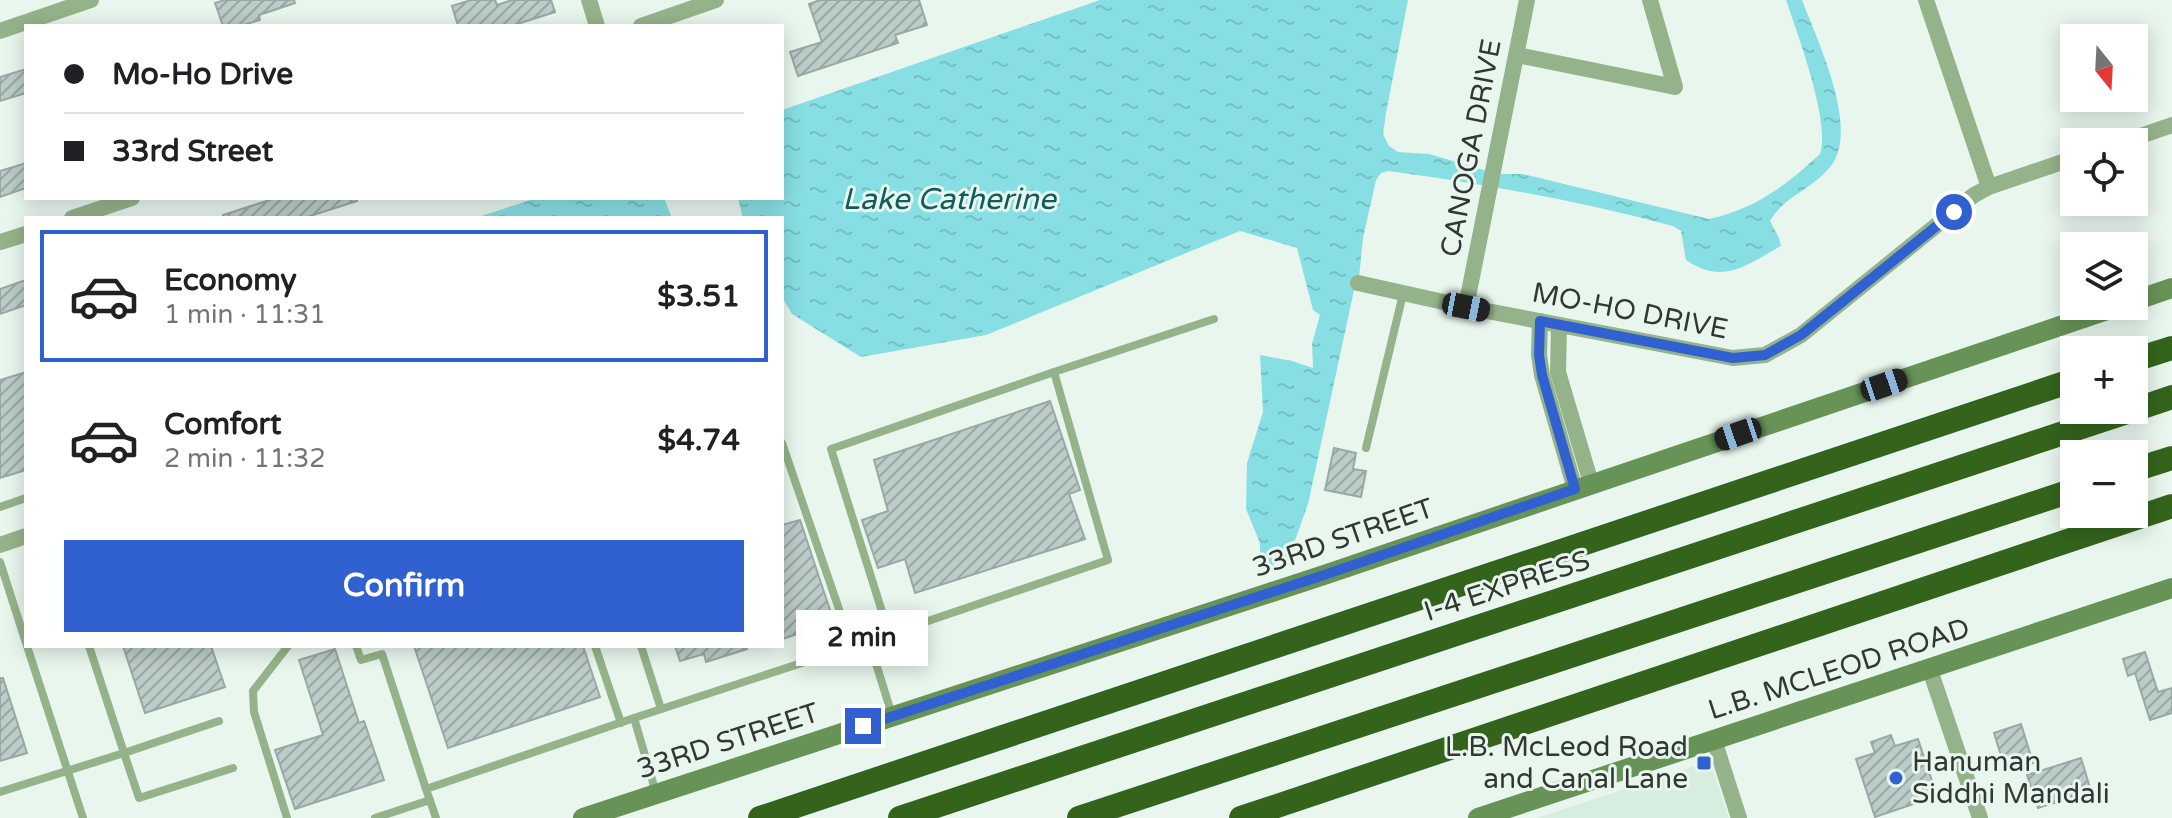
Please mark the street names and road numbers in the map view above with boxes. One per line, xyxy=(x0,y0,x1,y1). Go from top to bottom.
street label: CANOGA DRIVE xyxy=(1433,36,1509,260)
street label: MO-HO DRIVE xyxy=(1529,275,1731,347)
street label: 33RD STREET xyxy=(1248,491,1438,585)
street label: I-4 EXPRESS xyxy=(1420,543,1594,629)
street label: L.B. MCLEOD ROAD xyxy=(1704,611,1974,727)
street label: 33RD STREET xyxy=(633,696,823,786)

